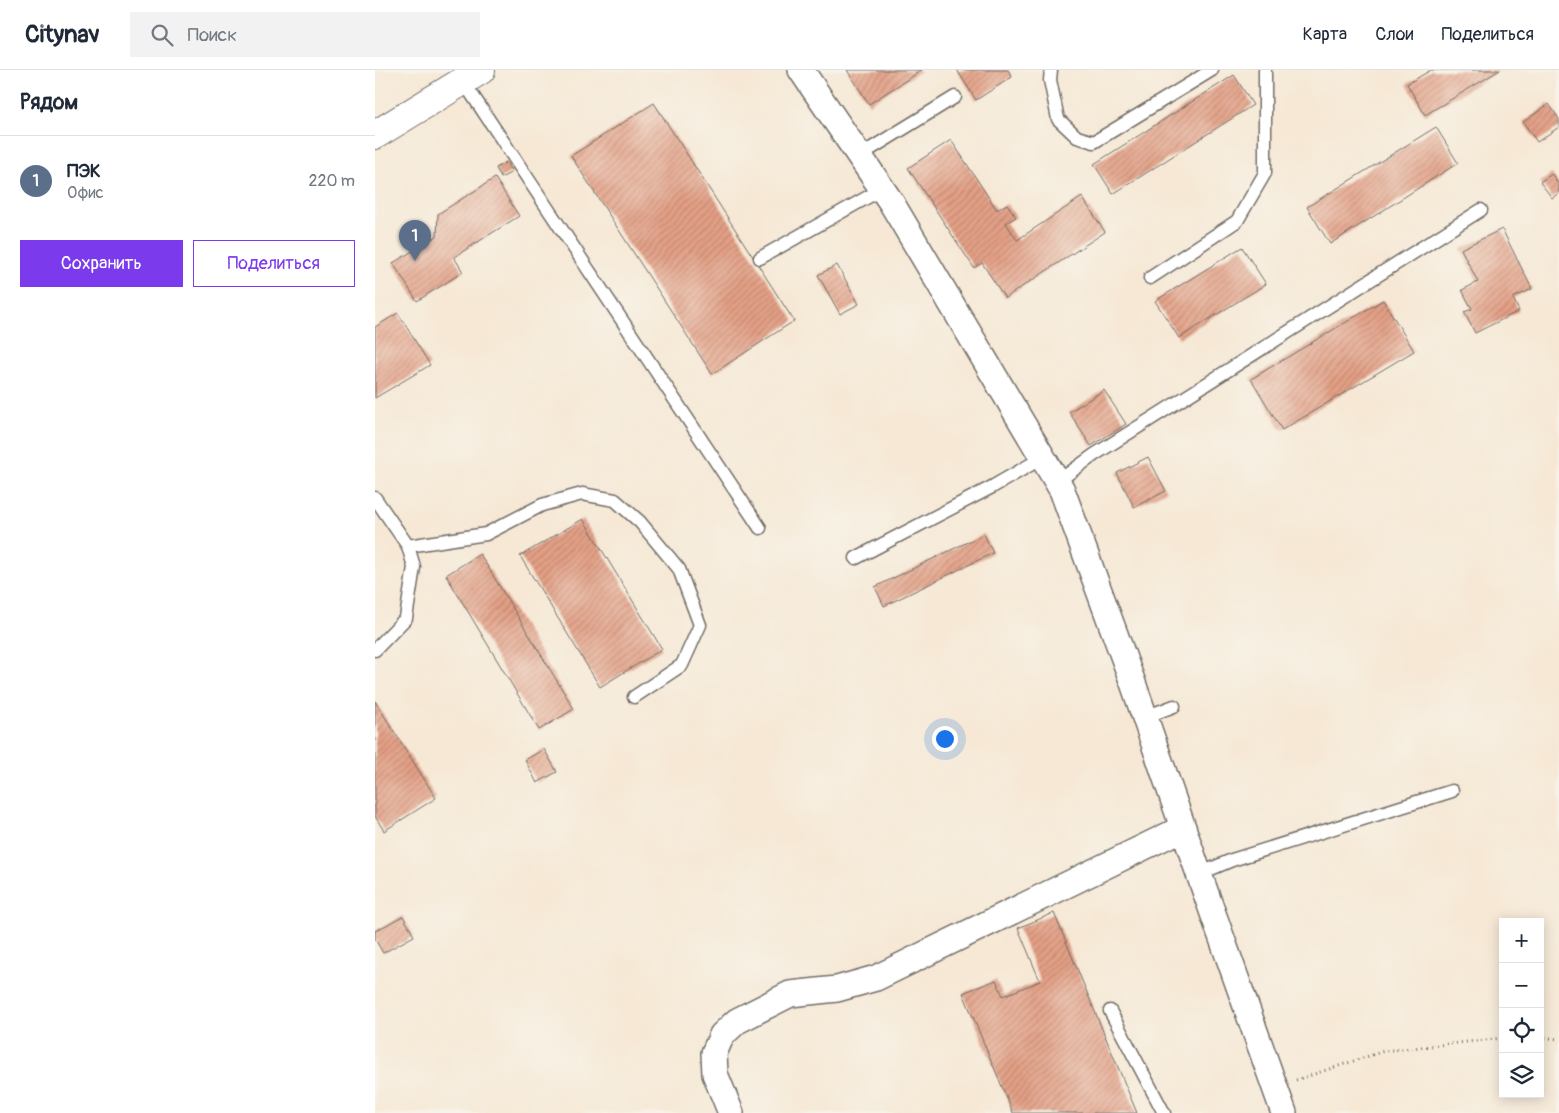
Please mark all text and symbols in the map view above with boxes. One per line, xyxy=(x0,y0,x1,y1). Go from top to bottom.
search box xyxy=(130,12,480,57)
text: Citynav xyxy=(25,20,100,49)
icon: search xyxy=(148,21,176,49)
text: Поиск xyxy=(188,23,237,47)
text: Карта xyxy=(1303,23,1347,46)
text: Слои xyxy=(1375,23,1413,46)
text: Поделиться xyxy=(1441,23,1534,46)
text: Рядом xyxy=(20,89,78,116)
text: ПЭК xyxy=(67,159,101,183)
text: 1 xyxy=(33,171,39,191)
text: 220 m xyxy=(309,171,355,191)
text: Офис xyxy=(67,183,104,203)
pin: 1 xyxy=(399,220,431,261)
button: Сохранить xyxy=(20,240,183,287)
button: Поделиться xyxy=(193,240,355,287)
your location xyxy=(932,726,958,752)
map controls xyxy=(1499,918,1544,1098)
button: + xyxy=(1499,918,1544,963)
button: − xyxy=(1499,963,1544,1008)
button: locate xyxy=(1499,1008,1544,1053)
button: layers xyxy=(1499,1053,1544,1098)

